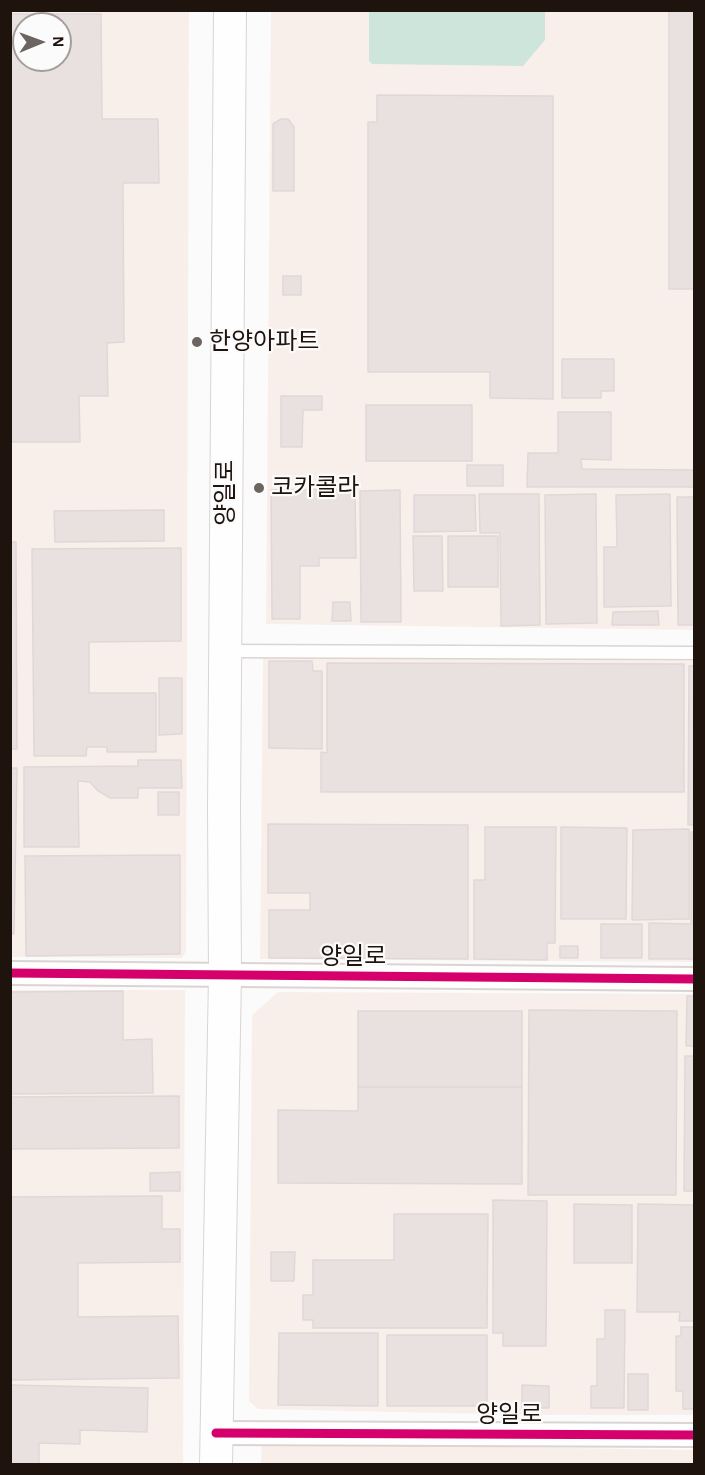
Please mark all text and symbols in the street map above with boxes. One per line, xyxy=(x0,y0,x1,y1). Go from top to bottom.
north arrow xyxy=(12,12,72,72)
text: N xyxy=(50,36,66,47)
place label: 한양아파트 xyxy=(209,328,319,356)
marker: 한양아파트 xyxy=(190,335,204,349)
street label: 양일로 xyxy=(212,460,240,526)
place label: 코카콜라 xyxy=(271,474,359,502)
marker: 코카콜라 xyxy=(252,481,266,495)
street label: 양일로 xyxy=(320,943,386,971)
street label: 양일로 xyxy=(476,1401,542,1429)

